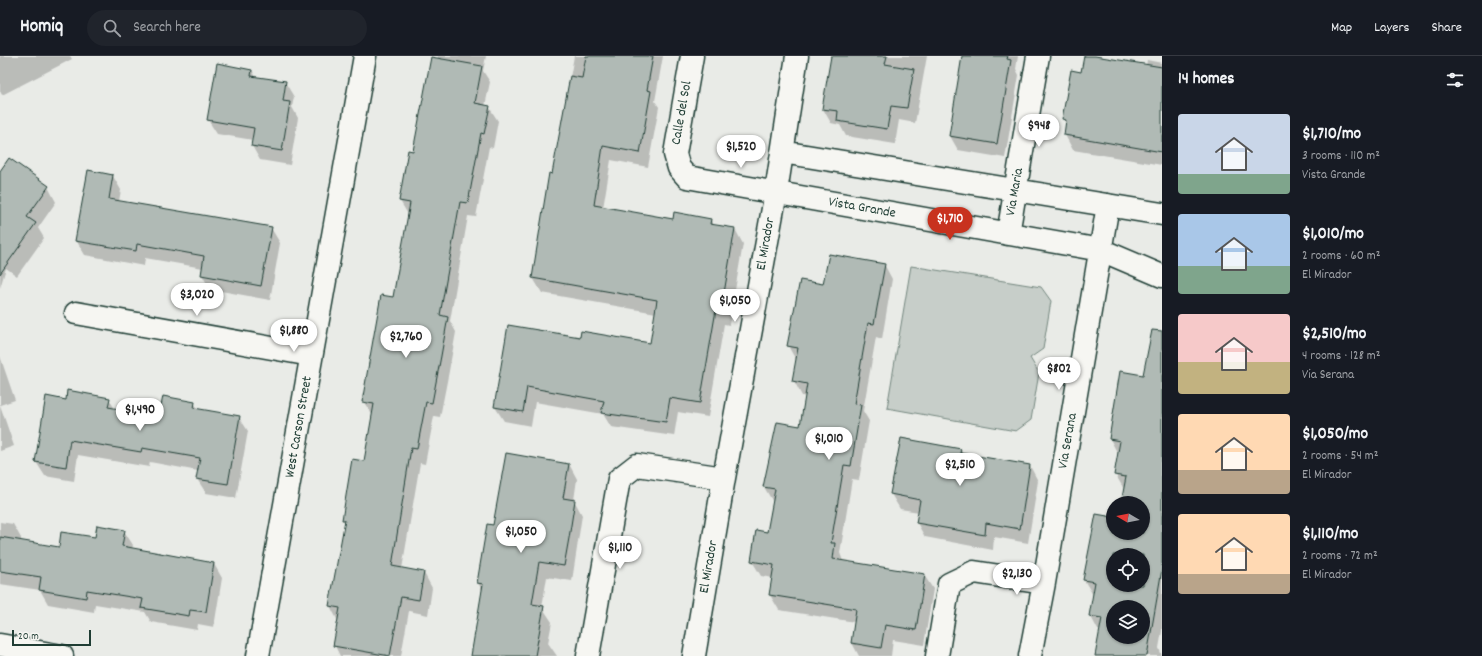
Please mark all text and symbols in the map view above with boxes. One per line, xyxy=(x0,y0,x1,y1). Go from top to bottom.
search box xyxy=(87,10,367,46)
text: Homiq xyxy=(20,14,63,41)
icon: search xyxy=(101,17,123,39)
text: Search here xyxy=(133,17,201,39)
text: Map xyxy=(1331,18,1352,38)
text: Layers xyxy=(1374,18,1409,38)
text: Share xyxy=(1431,18,1462,38)
text: 14 homes xyxy=(1178,68,1234,92)
icon: filters xyxy=(1444,69,1466,91)
street label: Calle del Sol xyxy=(667,79,698,147)
pin: $948 xyxy=(1015,114,1063,148)
text: $948 xyxy=(1027,117,1051,136)
text: $1,710/mo xyxy=(1302,123,1361,147)
icon: home xyxy=(1210,130,1258,178)
pin: $1,520 xyxy=(708,135,774,169)
text: $1,520 xyxy=(726,138,756,157)
text: 3 rooms · 110 m² xyxy=(1302,147,1380,166)
street label: Via Maria xyxy=(1001,166,1029,217)
text: Vista Grande xyxy=(1302,166,1365,185)
street label: Vista Grande xyxy=(827,192,897,224)
pin: $1,710 xyxy=(917,207,983,241)
text: $1,710 xyxy=(937,210,963,229)
street label: El Mirador xyxy=(752,215,781,272)
text: $1,010/mo xyxy=(1302,223,1364,247)
icon: home xyxy=(1210,230,1258,278)
text: 2 rooms · 60 m² xyxy=(1302,247,1380,266)
text: El Mirador xyxy=(1302,266,1352,285)
pin: $3,020 xyxy=(164,283,230,317)
text: $3,020 xyxy=(180,286,214,305)
pin: $1,050 xyxy=(702,289,768,323)
text: $1,050 xyxy=(719,292,751,311)
pin: $1,880 xyxy=(261,319,327,353)
text: $1,880 xyxy=(279,322,309,341)
text: $2,510/mo xyxy=(1302,323,1366,347)
pin: $2,760 xyxy=(373,325,439,359)
text: $2,760 xyxy=(389,328,423,347)
icon: home xyxy=(1210,330,1258,378)
text: 4 rooms · 128 m² xyxy=(1302,347,1380,366)
pin: $802 xyxy=(1035,357,1083,391)
text: $802 xyxy=(1047,360,1071,379)
text: Via Serana xyxy=(1302,366,1354,385)
street label: West Carson Street xyxy=(280,375,318,479)
pin: $1,490 xyxy=(107,398,173,432)
text: $1,490 xyxy=(125,401,155,420)
street label: Via Serana xyxy=(1053,411,1083,470)
text: $1,050/mo xyxy=(1302,423,1368,447)
pin: $1,010 xyxy=(796,427,862,461)
text: $1,010 xyxy=(815,430,843,449)
icon: home xyxy=(1210,430,1258,478)
text: 2 rooms · 54 m² xyxy=(1302,447,1378,466)
pin: $2,510 xyxy=(927,453,993,487)
text: $2,510 xyxy=(945,456,975,475)
text: El Mirador xyxy=(1302,466,1352,485)
north arrow xyxy=(1106,496,1150,540)
map controls xyxy=(1106,496,1150,644)
pin: $1,050 xyxy=(488,520,554,554)
text: $1,050 xyxy=(505,523,537,542)
text: $1,110/mo xyxy=(1302,523,1358,547)
icon: home xyxy=(1210,530,1258,578)
pin: $1,110 xyxy=(587,536,653,570)
street label: El Mirador xyxy=(695,538,724,595)
text: $1,110 xyxy=(608,539,632,558)
text: 2 rooms · 72 m² xyxy=(1302,547,1378,566)
button: locate xyxy=(1106,548,1150,592)
pin: $2,130 xyxy=(984,562,1050,596)
text: $2,130 xyxy=(1002,565,1032,584)
text: El Mirador xyxy=(1302,566,1352,585)
button: layers xyxy=(1106,600,1150,644)
scale bar xyxy=(12,628,91,647)
text: 20 m xyxy=(18,629,39,645)

